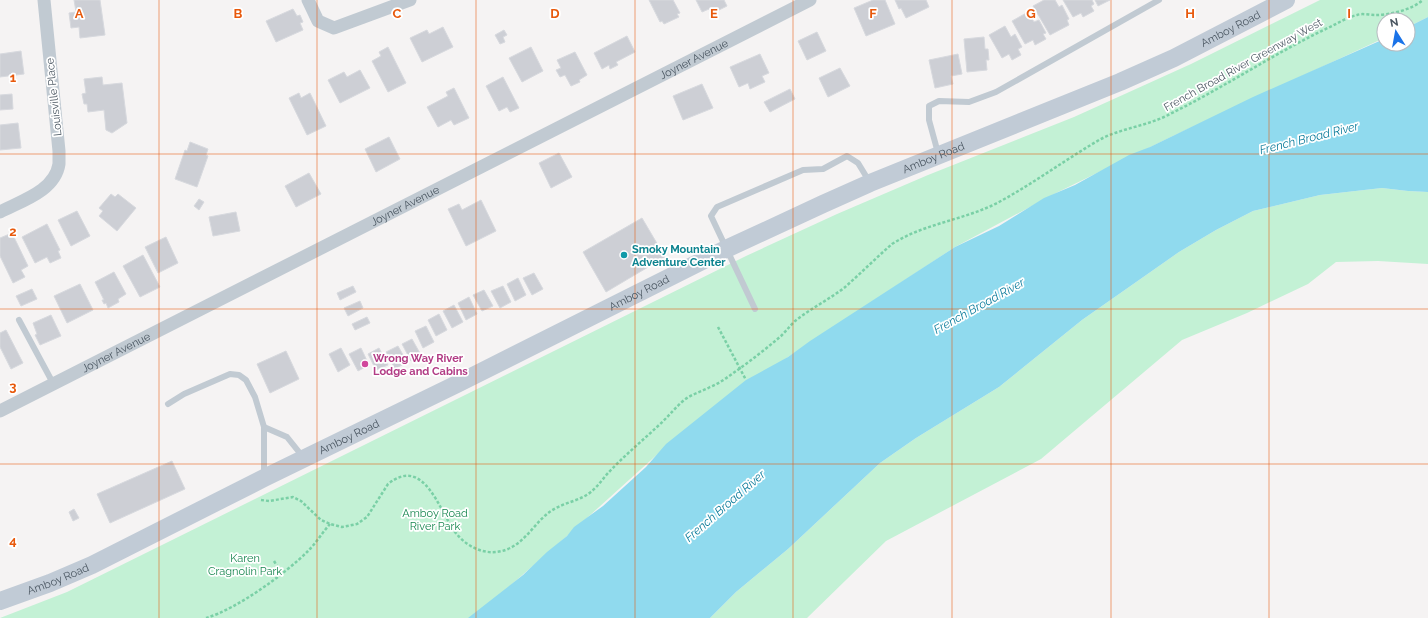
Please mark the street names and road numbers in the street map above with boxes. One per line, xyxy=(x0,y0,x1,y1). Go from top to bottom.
street label: Amboy Road xyxy=(1198,8,1263,50)
street label: French Broad River Greenway West xyxy=(1162,16,1325,114)
street label: Joyner Avenue xyxy=(657,36,731,82)
street label: Louisville Place xyxy=(43,57,65,137)
street label: Amboy Road xyxy=(901,139,966,176)
street label: Joyner Avenue xyxy=(368,183,442,228)
street label: Amboy Road xyxy=(607,272,671,313)
street label: Joyner Avenue xyxy=(79,329,153,375)
street label: Amboy Road xyxy=(317,416,381,457)
street label: Amboy Road xyxy=(25,561,91,597)

